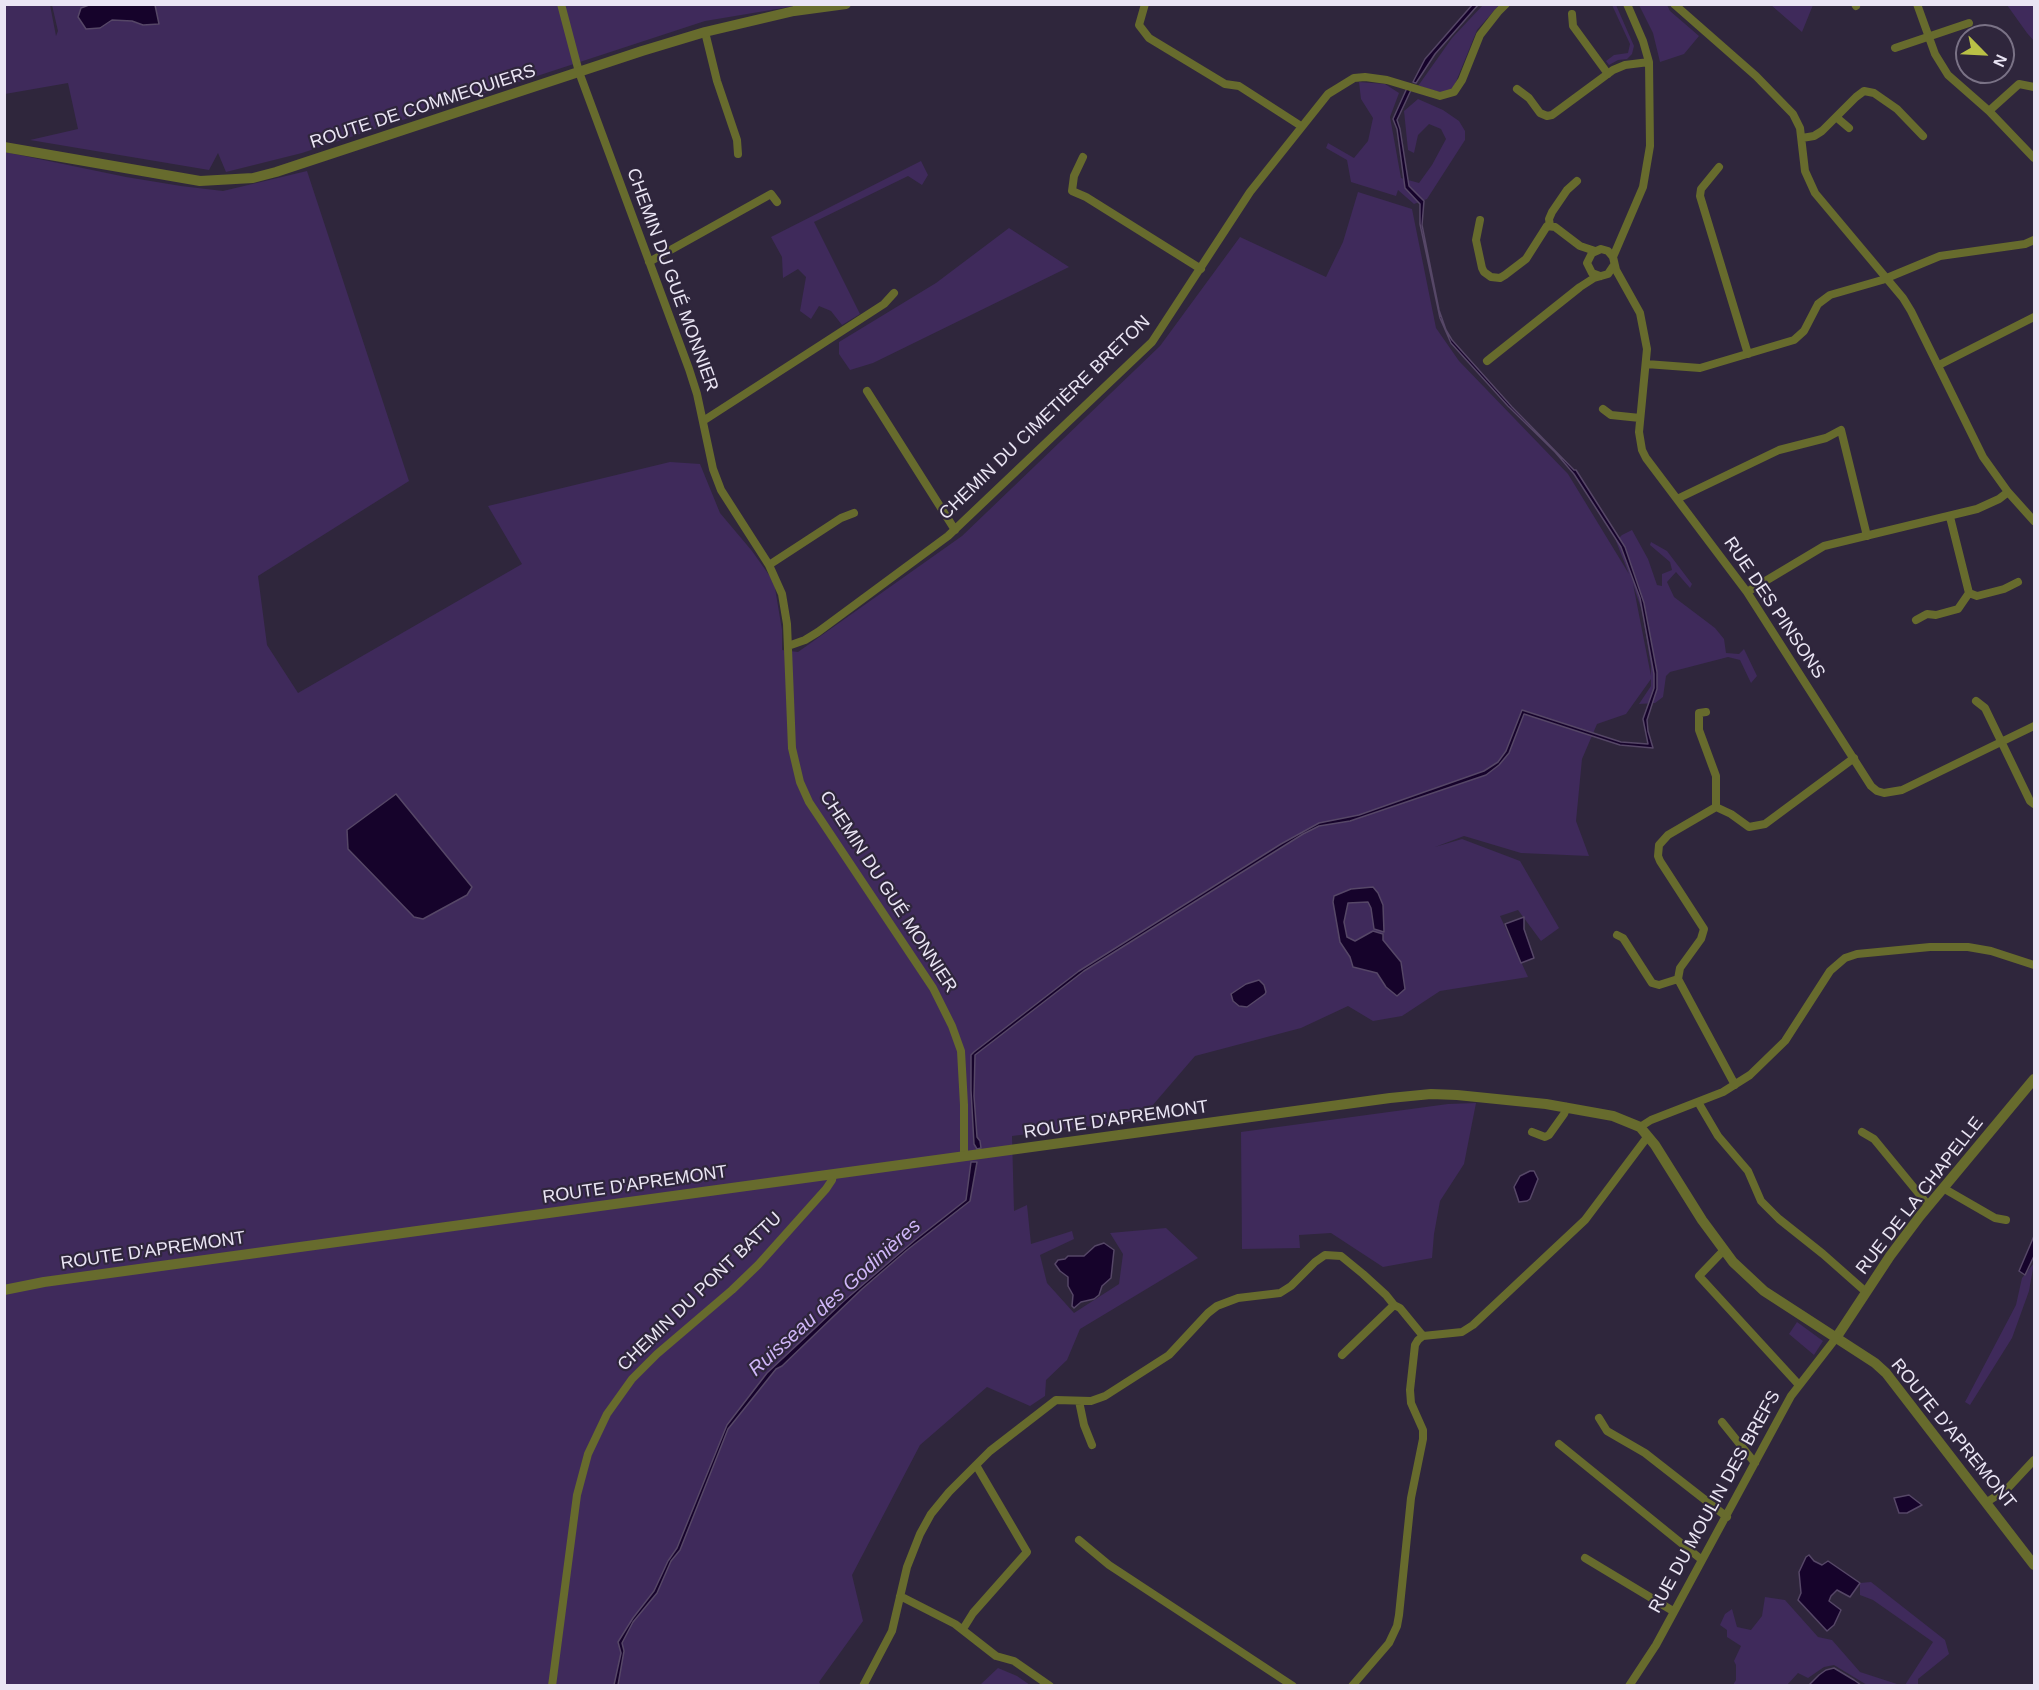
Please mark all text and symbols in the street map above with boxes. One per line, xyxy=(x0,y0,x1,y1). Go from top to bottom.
north arrow xyxy=(1955,24,2015,84)
text: N xyxy=(1990,52,2010,69)
street label: ROUTE DE COMMEQUIERS xyxy=(307,60,539,154)
street label: CHEMIN DU GUÉ MONNIER xyxy=(621,165,723,395)
street label: CHEMIN DU CIMETIÈRE BRETON xyxy=(935,311,1155,525)
street label: RUE DES PINSONS xyxy=(1719,533,1829,683)
street label: CHEMIN DU GUÉ MONNIER xyxy=(815,787,961,997)
street label: ROUTE D'APREMONT xyxy=(1022,1096,1210,1144)
street label: RUE DE LA CHAPELLE xyxy=(1852,1113,1988,1279)
street label: ROUTE D'APREMONT xyxy=(541,1161,729,1209)
street label: CHEMIN DU PONT BATTU xyxy=(613,1208,787,1376)
water label: Ruisseau des Godinières xyxy=(744,1214,926,1382)
street label: ROUTE D'APREMONT xyxy=(59,1227,247,1275)
street label: ROUTE D'APREMONT xyxy=(1886,1355,2020,1513)
street label: RUE DU MOULIN DES BREFS xyxy=(1645,1387,1785,1617)

